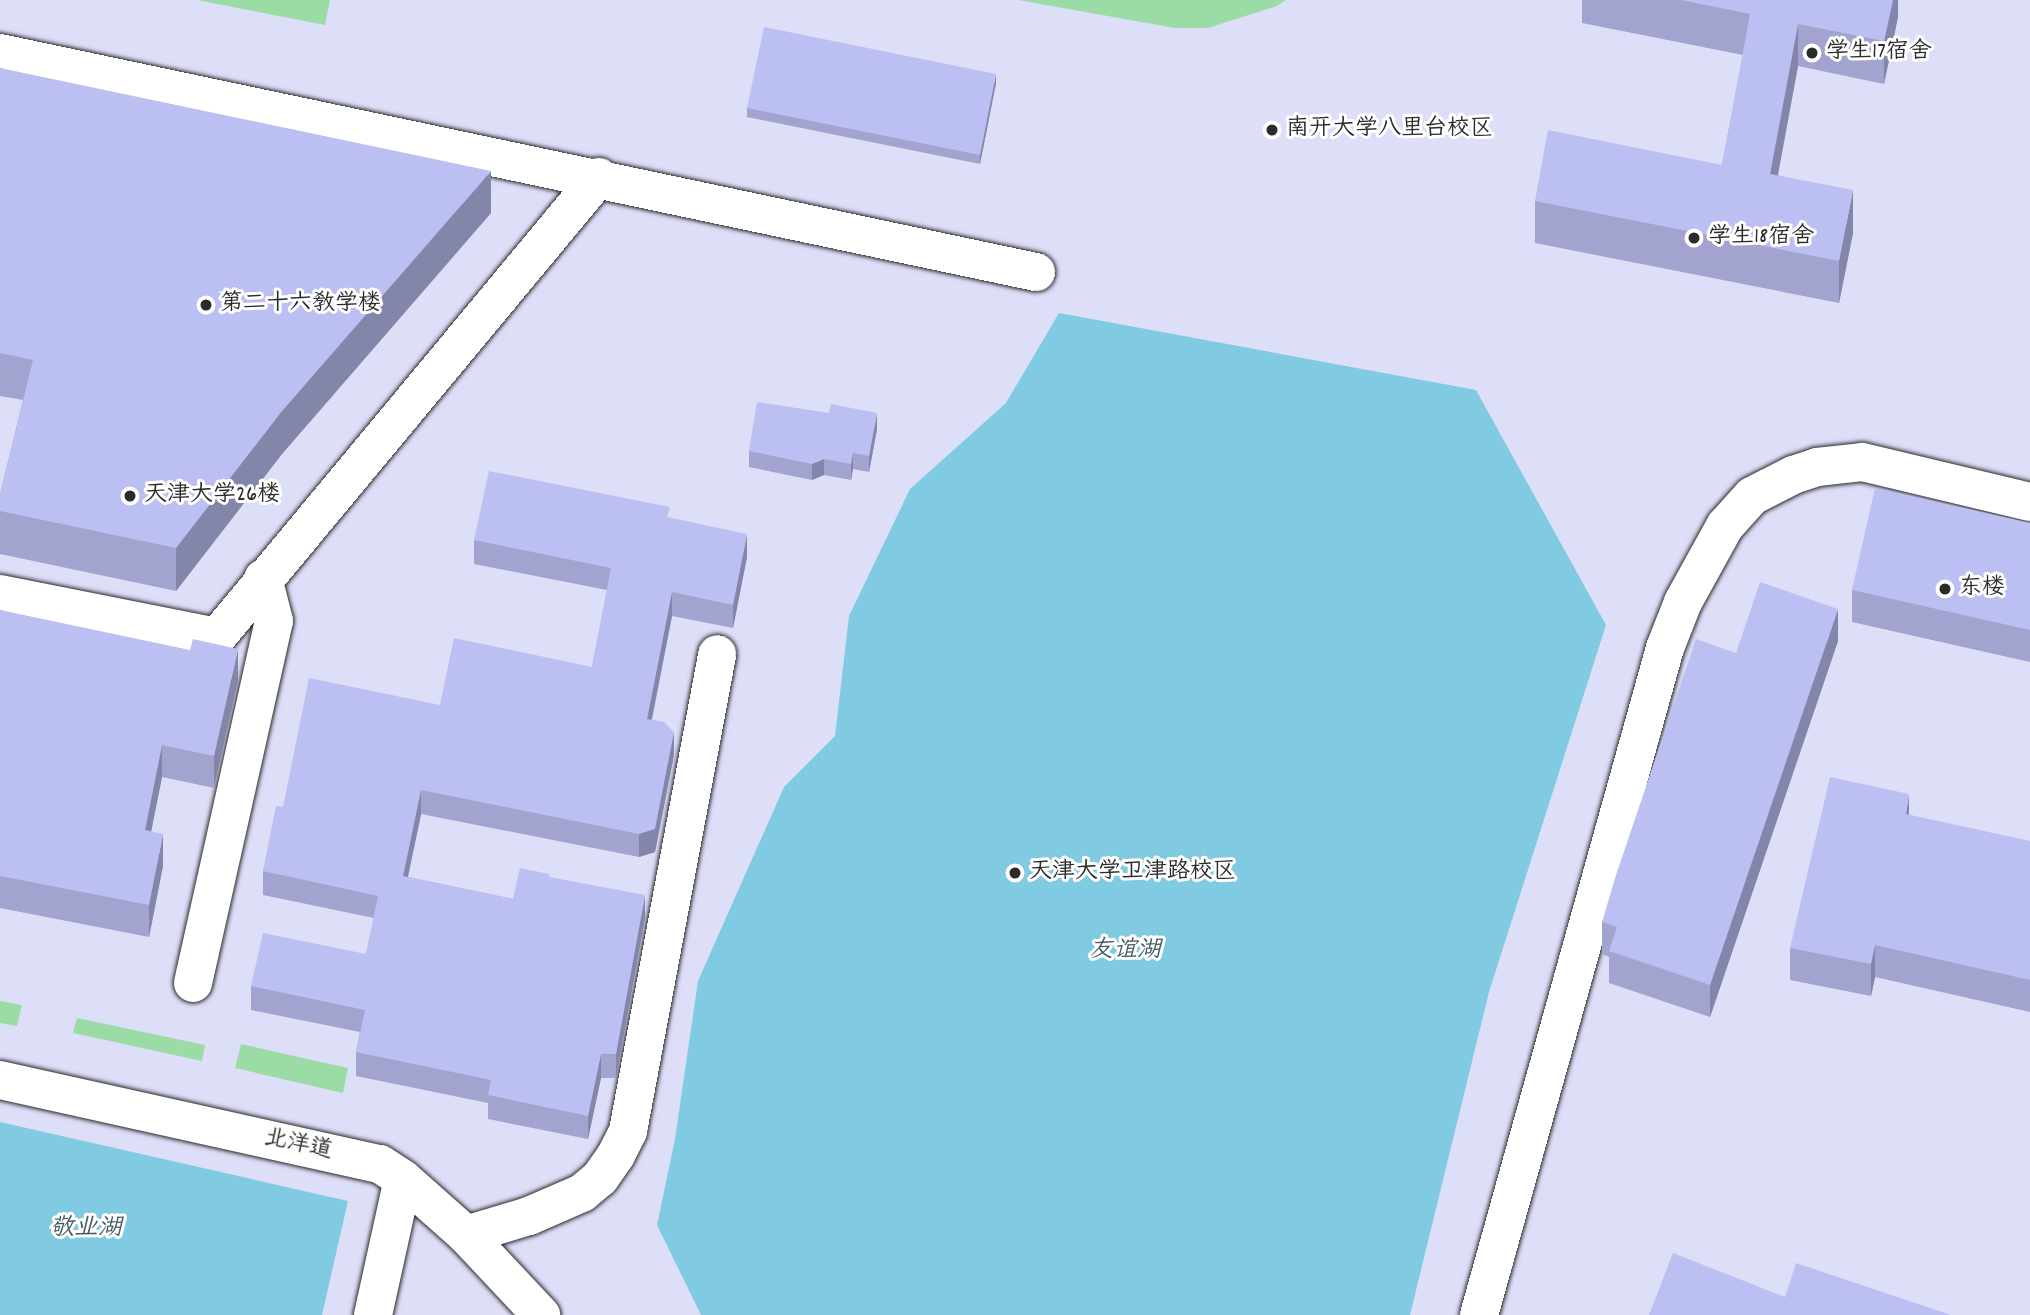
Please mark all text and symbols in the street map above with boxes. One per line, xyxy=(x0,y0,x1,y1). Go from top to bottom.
place label: 学生17宿舍 xyxy=(1826,39,1932,67)
marker: 学生17宿舍 xyxy=(1804,45,1820,61)
place label: 南开大学八里台校区 xyxy=(1286,116,1493,144)
marker: 南开大学八里台校区 xyxy=(1264,122,1280,138)
place label: 学生18宿舍 xyxy=(1708,224,1814,252)
marker: 学生18宿舍 xyxy=(1686,230,1702,246)
place label: 第二十六教学楼 xyxy=(220,291,381,319)
marker: 第二十六教学楼 xyxy=(198,297,214,313)
place label: 天津大学26楼 xyxy=(144,482,280,510)
marker: 天津大学26楼 xyxy=(122,488,138,504)
place label: 东楼 xyxy=(1959,575,2005,603)
marker: 东楼 xyxy=(1937,581,1953,597)
place label: 天津大学卫津路校区 xyxy=(1029,859,1236,887)
marker: 天津大学卫津路校区 xyxy=(1007,865,1023,881)
water label: 友谊湖 xyxy=(1089,938,1161,966)
street label: 北洋道 xyxy=(261,1125,335,1167)
water label: 敬业湖 xyxy=(50,1216,122,1244)

